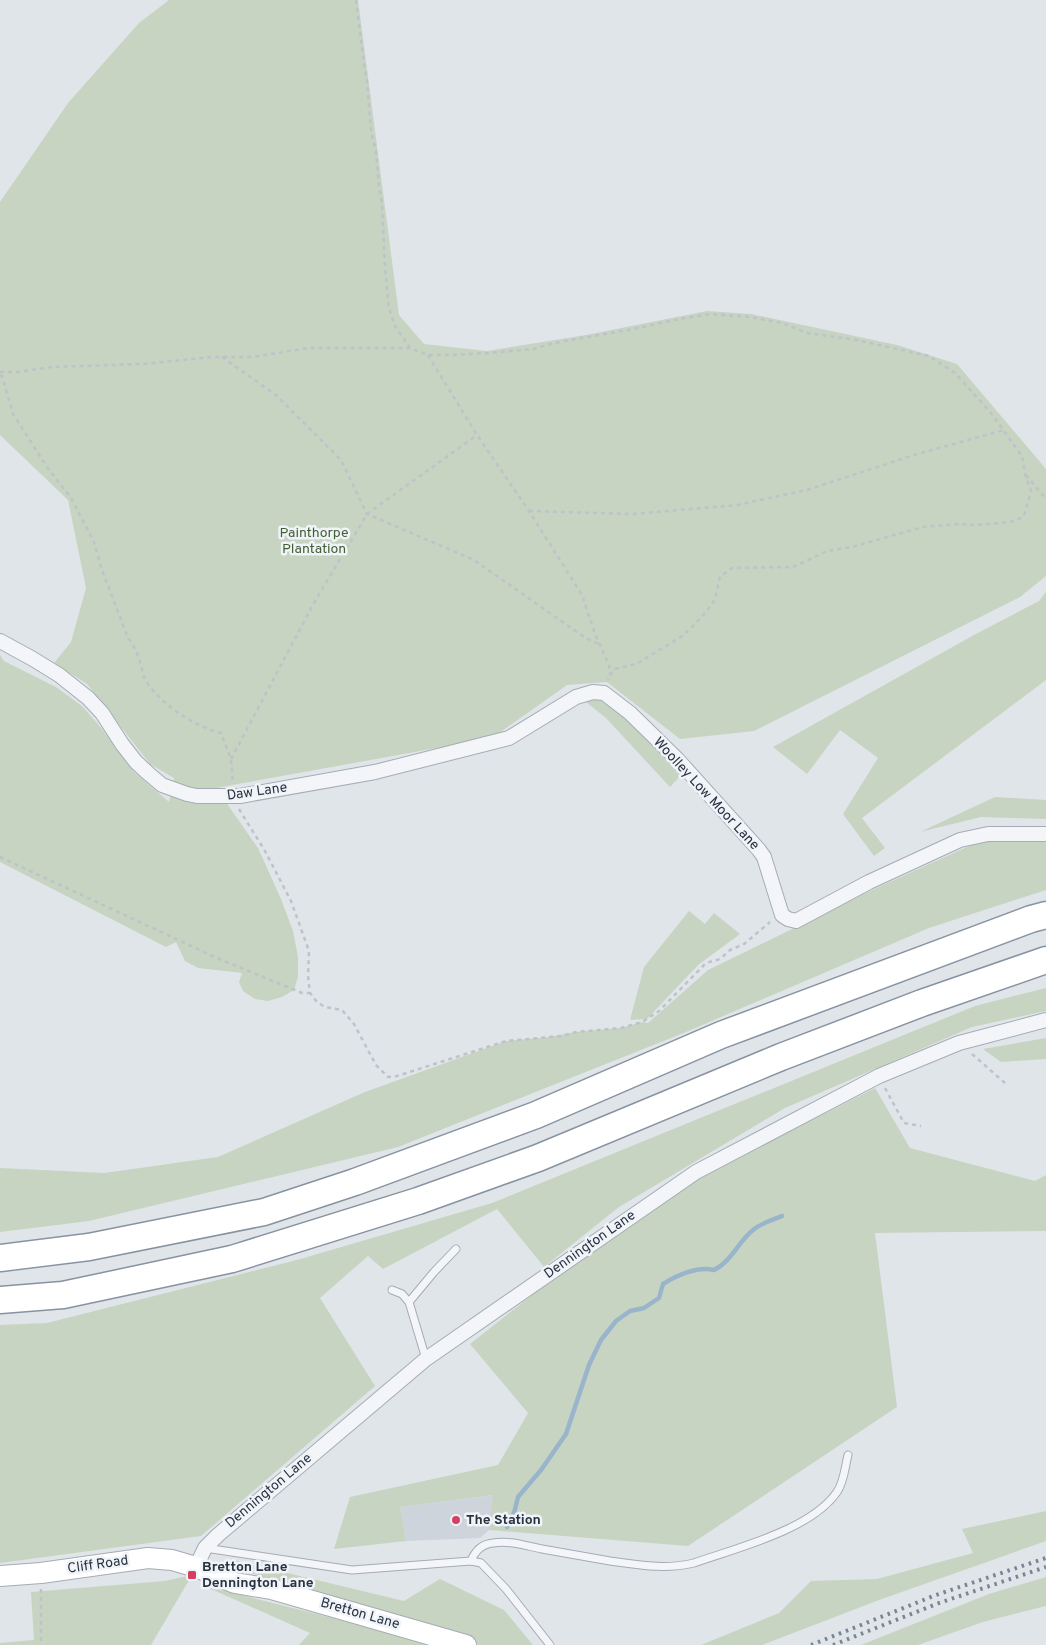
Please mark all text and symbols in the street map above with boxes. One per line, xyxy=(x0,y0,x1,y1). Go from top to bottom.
park label: Painthorpe Plantation xyxy=(279,525,349,558)
street label: Woolley Low Moor Lane xyxy=(649,734,763,854)
street label: Daw Lane xyxy=(226,779,288,805)
street label: Dennington Lane xyxy=(541,1207,639,1283)
street label: Dennington Lane xyxy=(222,1450,316,1532)
place label: The Station xyxy=(466,1512,541,1529)
marker: The Station xyxy=(450,1514,462,1526)
street label: Cliff Road xyxy=(66,1552,130,1578)
place label: Bretton Lane Dennington Lane xyxy=(202,1559,314,1592)
marker: Bretton Lane Dennington Lane xyxy=(186,1569,198,1581)
street label: Bretton Lane xyxy=(318,1595,402,1633)

